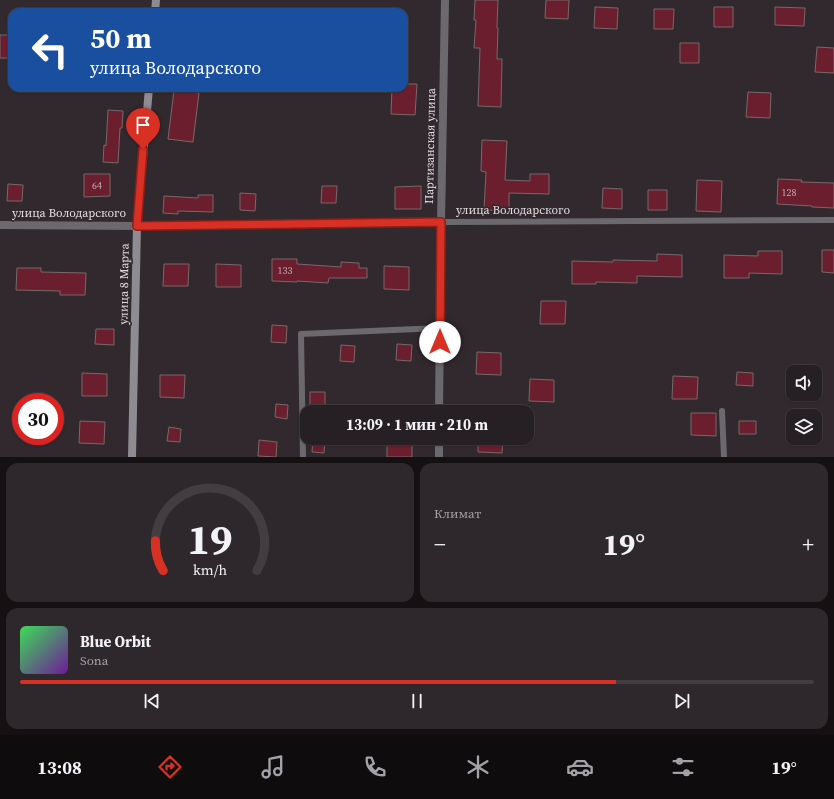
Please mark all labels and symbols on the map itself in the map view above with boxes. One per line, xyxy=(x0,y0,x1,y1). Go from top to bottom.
street label: Партизанская улица xyxy=(421,87,439,204)
pin xyxy=(126,108,160,149)
house number: 64 xyxy=(92,179,102,192)
house number: 128 xyxy=(782,186,797,199)
street label: улица Володарского xyxy=(456,202,570,218)
street label: улица Володарского xyxy=(12,205,126,221)
street label: улица 8 Марта xyxy=(115,242,133,325)
house number: 133 xyxy=(278,264,293,277)
position arrow xyxy=(419,321,461,363)
speed limit sign: 30 xyxy=(12,393,64,445)

